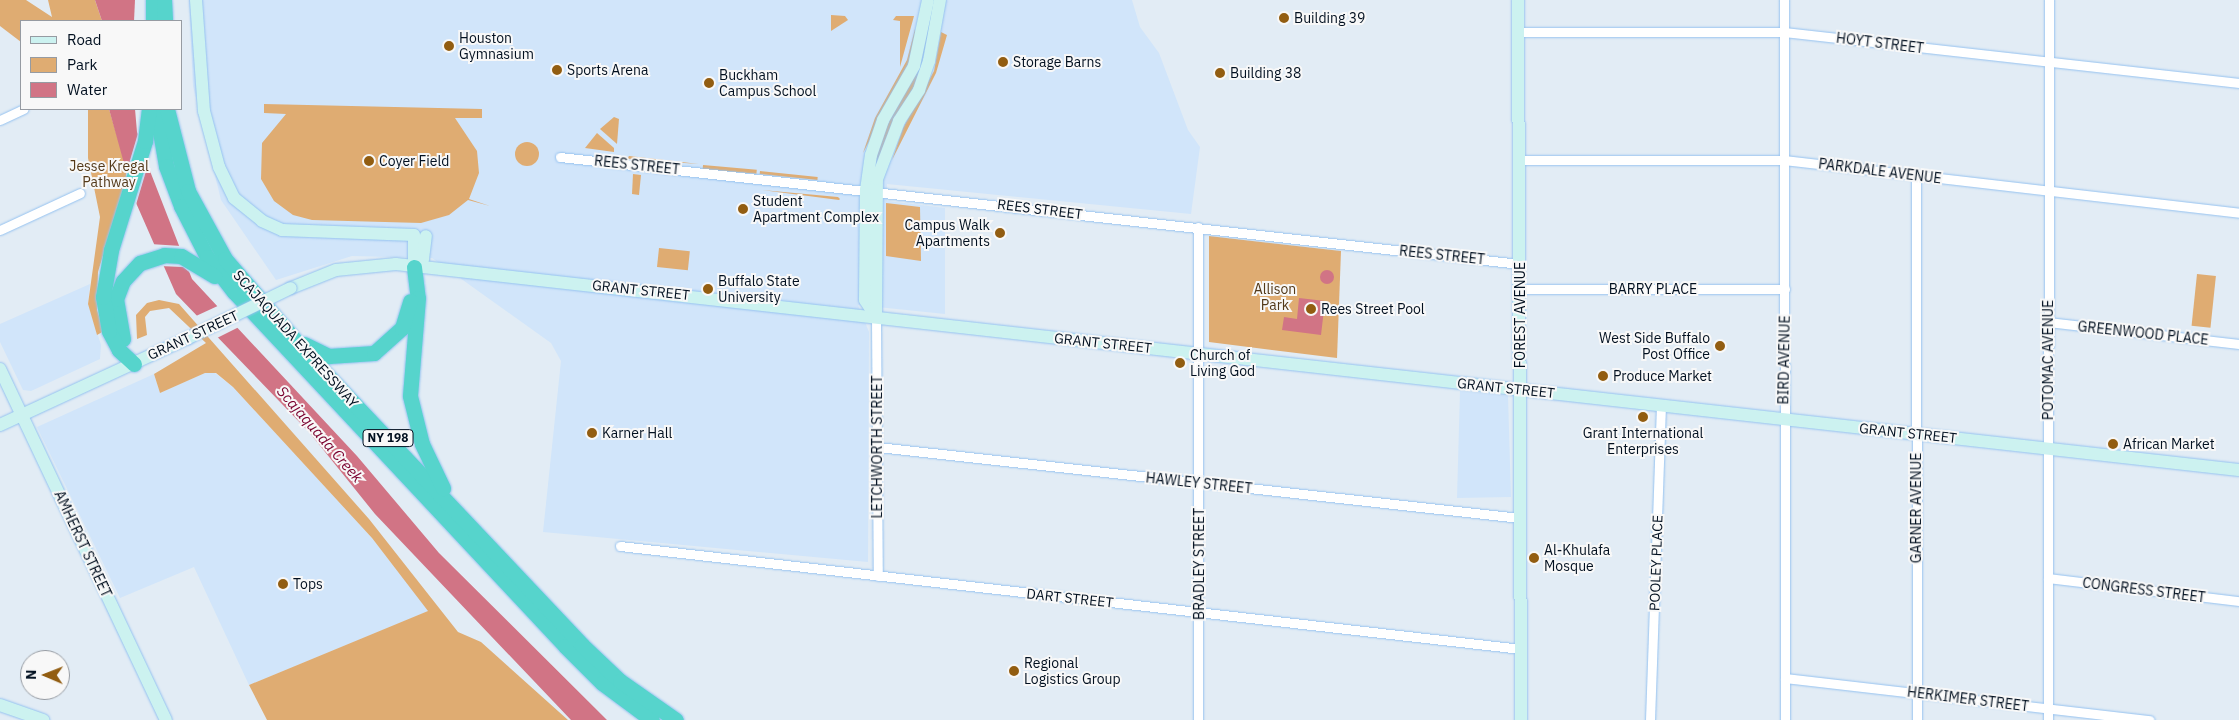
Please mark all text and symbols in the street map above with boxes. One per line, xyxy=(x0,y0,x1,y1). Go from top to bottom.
place label: Building 39 xyxy=(1294,10,1365,26)
marker: Building 39 xyxy=(1278,12,1290,24)
legend xyxy=(20,20,182,110)
street label: HOYT STREET xyxy=(1835,29,1925,57)
text: Road xyxy=(67,30,102,49)
place label: Houston Gymnasium xyxy=(459,30,534,62)
marker: Houston Gymnasium xyxy=(443,40,455,52)
place label: Storage Barns xyxy=(1013,54,1101,70)
text: Park xyxy=(67,55,97,74)
marker: Storage Barns xyxy=(997,56,1009,68)
place label: Sports Arena xyxy=(567,62,648,78)
marker: Sports Arena xyxy=(551,64,563,76)
place label: Building 38 xyxy=(1230,65,1301,81)
place label: Buckham Campus School xyxy=(719,67,816,100)
marker: Building 38 xyxy=(1214,67,1226,79)
marker: Buckham Campus School xyxy=(703,77,715,89)
text: Water xyxy=(67,80,107,99)
street label: REES STREET xyxy=(593,152,681,178)
place label: Coyer Field xyxy=(379,153,449,169)
marker: Coyer Field xyxy=(363,155,375,167)
street label: PARKDALE AVENUE xyxy=(1817,155,1943,187)
park label: Jesse Kregal Pathway xyxy=(69,158,149,190)
place label: Student Apartment Complex xyxy=(753,193,879,226)
street label: REES STREET xyxy=(996,195,1084,223)
marker: Student Apartment Complex xyxy=(737,203,749,215)
place label: Campus Walk Apartments xyxy=(904,217,990,250)
marker: Campus Walk Apartments xyxy=(994,227,1006,239)
street label: REES STREET xyxy=(1398,242,1486,268)
street label: FOREST AVENUE xyxy=(1512,262,1528,368)
street label: SCAJAQUADA EXPRESSWAY xyxy=(230,267,362,411)
place label: Buffalo State University xyxy=(718,273,800,306)
street label: GRANT STREET xyxy=(591,277,691,303)
park label: Allison Park xyxy=(1254,281,1296,314)
street label: BARRY PLACE xyxy=(1609,281,1697,297)
marker: Buffalo State University xyxy=(702,283,714,295)
street label: POTOMAC AVENUE xyxy=(2040,300,2056,420)
place label: Rees Street Pool xyxy=(1321,301,1425,317)
marker: Rees Street Pool xyxy=(1305,303,1317,315)
street label: GRANT STREET xyxy=(145,307,241,363)
street label: BIRD AVENUE xyxy=(1775,315,1793,405)
street label: GREENWOOD PLACE xyxy=(2077,318,2209,348)
street label: GRANT STREET xyxy=(1053,330,1153,356)
place label: West Side Buffalo Post Office xyxy=(1599,330,1710,362)
marker: West Side Buffalo Post Office xyxy=(1714,340,1726,352)
place label: Church of Living God xyxy=(1190,347,1255,380)
marker: Church of Living God xyxy=(1174,357,1186,369)
place label: Produce Market xyxy=(1613,368,1712,384)
marker: Produce Market xyxy=(1597,370,1609,382)
street label: GRANT STREET xyxy=(1456,375,1556,401)
street label: LETCHWORTH STREET xyxy=(869,376,885,518)
water label: Scajaquada Creek xyxy=(273,382,367,486)
marker: Grant International Enterprises xyxy=(1637,411,1649,423)
street label: GRANT STREET xyxy=(1858,420,1958,446)
place label: Karner Hall xyxy=(602,425,672,441)
place label: Grant International Enterprises xyxy=(1583,425,1703,458)
marker: Karner Hall xyxy=(586,427,598,439)
road number: NY 198 xyxy=(362,428,414,448)
place label: African Market xyxy=(2123,436,2215,452)
marker: African Market xyxy=(2107,438,2119,450)
street label: GARNER AVENUE xyxy=(1908,453,1924,563)
street label: HAWLEY STREET xyxy=(1145,469,1253,497)
street label: AMHERST STREET xyxy=(51,488,115,600)
street label: BRADLEY STREET xyxy=(1191,508,1207,620)
street label: POOLEY PLACE xyxy=(1646,515,1666,611)
place label: Al-Khulafa Mosque xyxy=(1544,542,1610,574)
marker: Al-Khulafa Mosque xyxy=(1528,552,1540,564)
street label: CONGRESS STREET xyxy=(2082,574,2206,606)
place label: Tops xyxy=(293,576,323,592)
marker: Tops xyxy=(277,578,289,590)
street label: DART STREET xyxy=(1026,585,1114,611)
north arrow xyxy=(20,650,70,700)
place label: Regional Logistics Group xyxy=(1024,655,1121,688)
marker: Regional Logistics Group xyxy=(1008,665,1020,677)
text: N xyxy=(22,670,40,680)
street label: HERKIMER STREET xyxy=(1906,683,2030,715)

